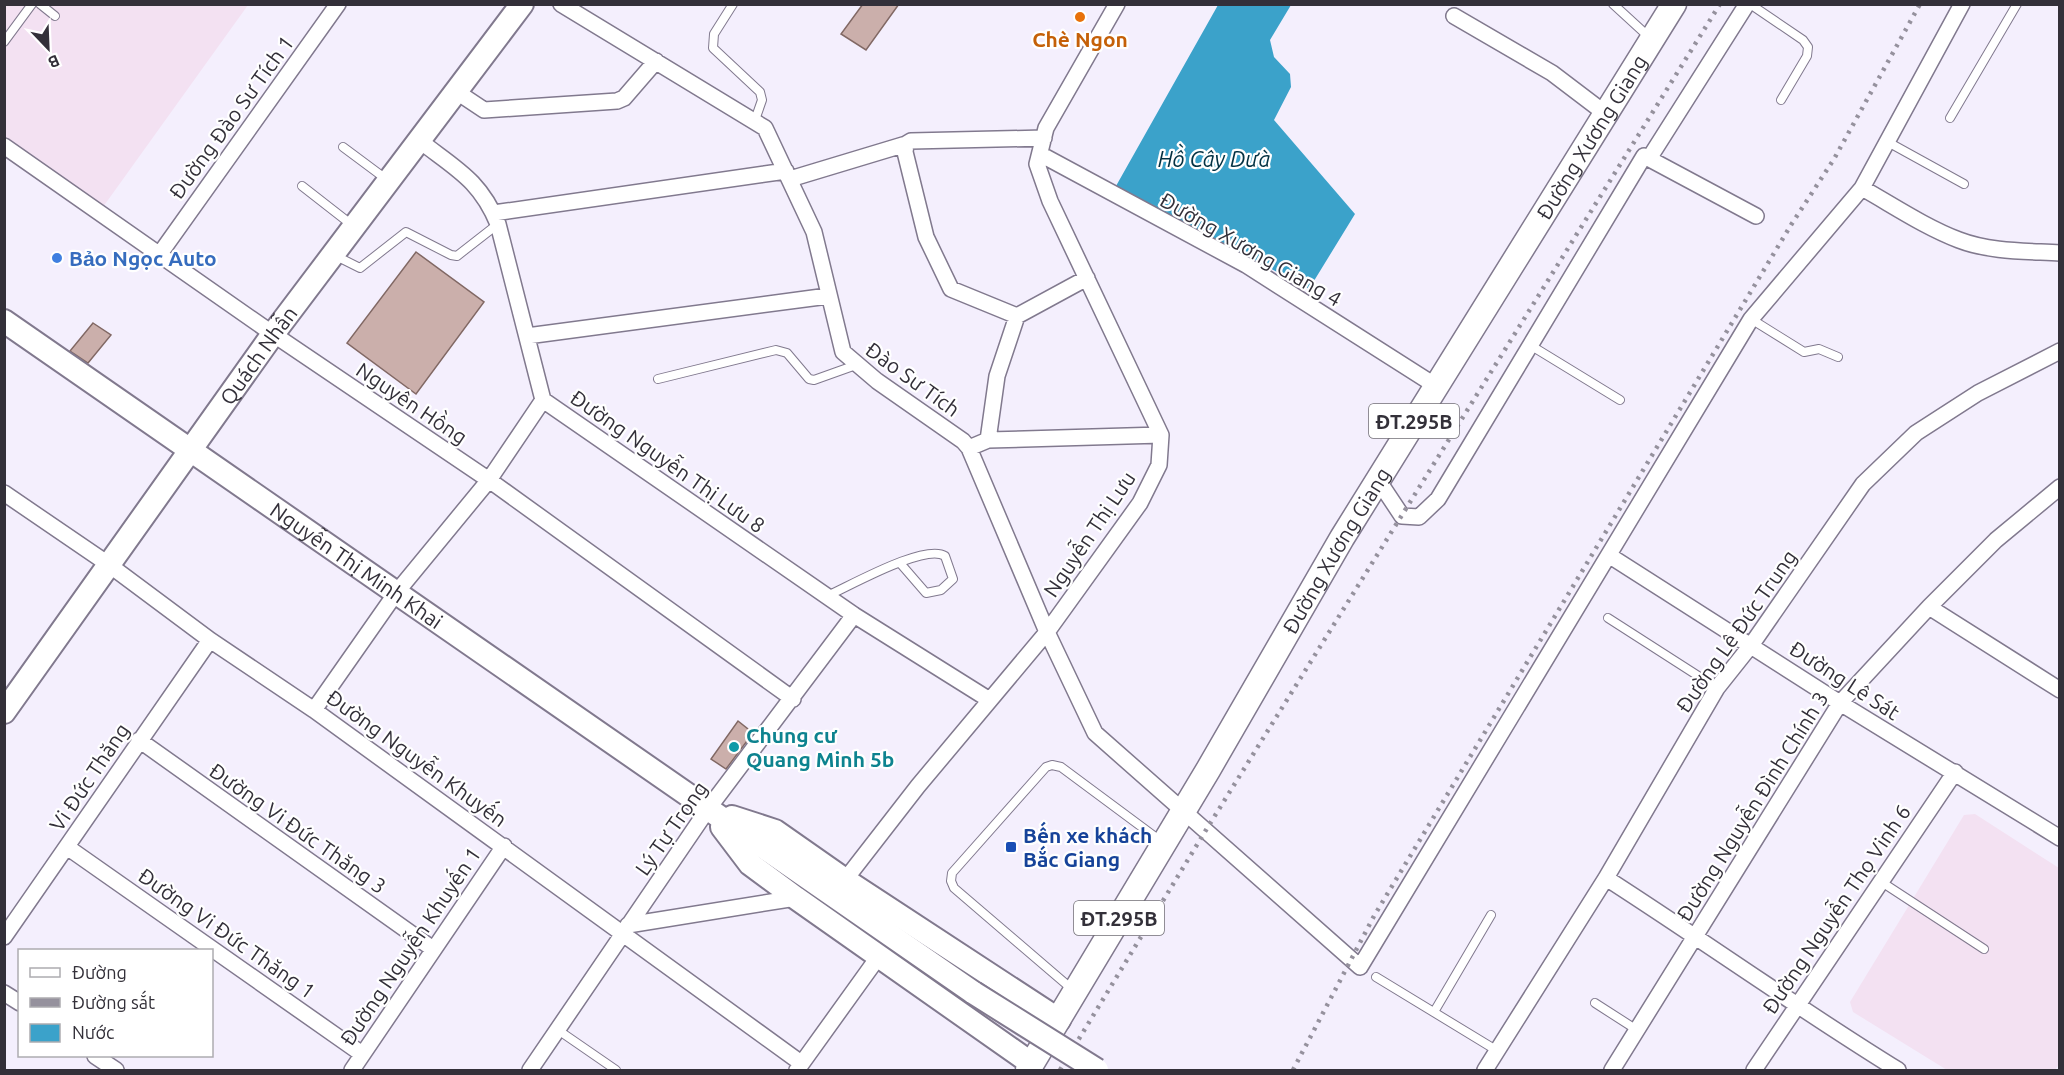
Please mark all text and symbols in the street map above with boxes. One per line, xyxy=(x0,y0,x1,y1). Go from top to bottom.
marker: Chè Ngon xyxy=(1073,10,1087,24)
north arrow xyxy=(18,18,78,78)
place label: Chè Ngon xyxy=(1032,27,1128,51)
street label: Đường Đào Sư Tích 1 xyxy=(164,31,298,203)
street label: Đường Xương Giang xyxy=(1531,50,1651,224)
text: B xyxy=(45,51,62,72)
water label: Hồ Cây Dừa xyxy=(1158,143,1270,171)
street label: Đường Xương Giang 4 xyxy=(1156,187,1346,311)
place label: Bảo Ngọc Auto xyxy=(69,246,217,270)
marker: Bảo Ngọc Auto xyxy=(50,251,64,265)
street label: Quách Nhẫn xyxy=(215,301,302,409)
street label: Đào Sư Tích xyxy=(861,337,965,421)
street label: Nguyên Hồng xyxy=(352,355,473,449)
street label: Đường Nguyễn Thị Lưu 8 xyxy=(566,384,770,537)
road number: ĐT.295B xyxy=(1369,404,1459,438)
street label: Đường Xương Giang xyxy=(1277,463,1395,638)
street label: Nguyễn Thị Lưu xyxy=(1037,466,1140,601)
street label: Nguyễn Thị Minh Khai xyxy=(266,497,447,633)
street label: Đường Lê Đức Trung xyxy=(1671,545,1801,717)
street label: Đường Lê Sát xyxy=(1786,636,1904,724)
street label: Đường Nguyễn Khuyến xyxy=(322,683,513,831)
street label: Đường Nguyễn Đình Chính 3 xyxy=(1670,686,1833,925)
street label: Vi Đức Thăng xyxy=(44,719,134,835)
place label: Chung cư Quang Minh 5b xyxy=(746,723,894,771)
marker: Chung cư Quang Minh 5b xyxy=(727,740,741,754)
street label: Đường Vi Đức Thăng 3 xyxy=(205,758,391,898)
street label: Lý Tự Trọng xyxy=(630,777,712,879)
street label: Đường Nguyễn Thọ Vinh 6 xyxy=(1756,799,1915,1018)
place label: Bến xe khách Bắc Giang xyxy=(1023,821,1152,871)
marker: Bến xe khách Bắc Giang xyxy=(1004,840,1018,854)
street label: Đường Nguyễn Khuyến 1 xyxy=(333,841,485,1049)
street label: Đường Vi Đức Thăng 1 xyxy=(134,863,320,1003)
road number: ĐT.295B xyxy=(1074,901,1164,935)
legend xyxy=(18,949,213,1057)
text: Đường xyxy=(72,962,127,982)
text: Đường sắt xyxy=(72,990,155,1012)
text: Nước xyxy=(72,1022,114,1042)

